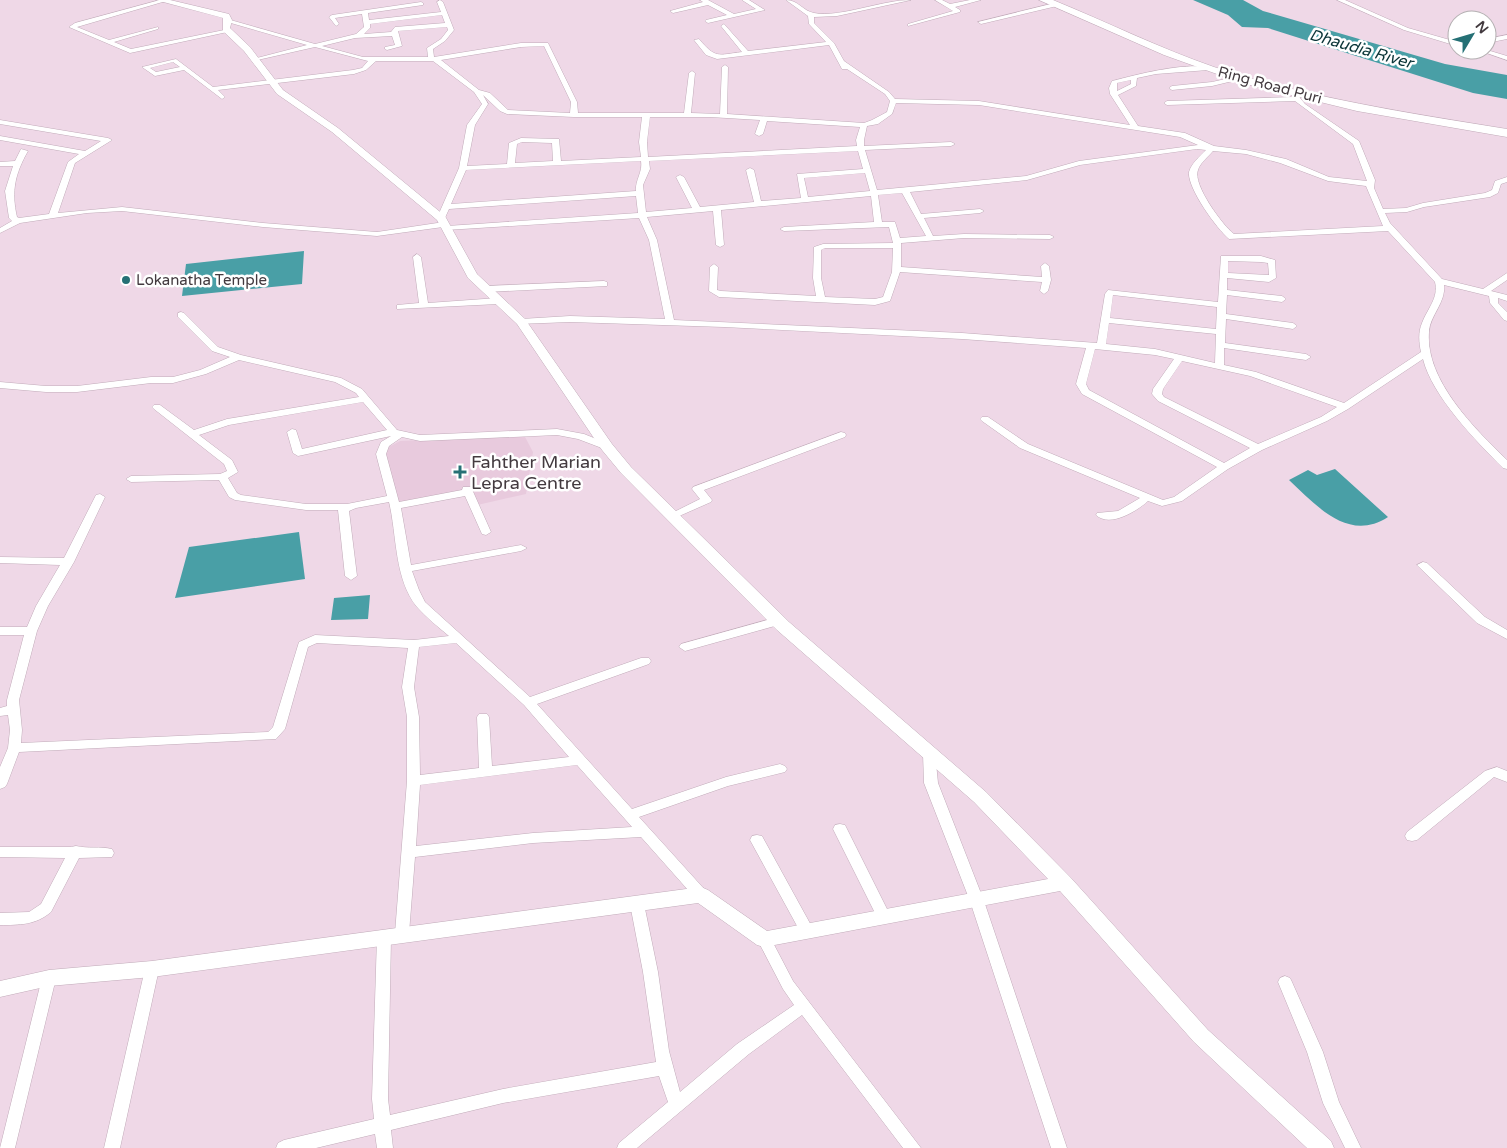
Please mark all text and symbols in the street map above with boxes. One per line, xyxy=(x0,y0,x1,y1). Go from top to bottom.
north arrow xyxy=(1447,10,1497,60)
text: N xyxy=(1472,18,1492,37)
water label: Dhaudia River xyxy=(1307,25,1417,74)
street label: Ring Road Puri xyxy=(1216,62,1324,108)
place label: Lokanatha Temple xyxy=(136,271,267,289)
marker: Lokanatha Temple xyxy=(120,274,132,286)
place label: Fahther Marian Lepra Centre xyxy=(471,451,601,494)
marker: Fahther Marian Lepra Centre xyxy=(453,465,467,479)

